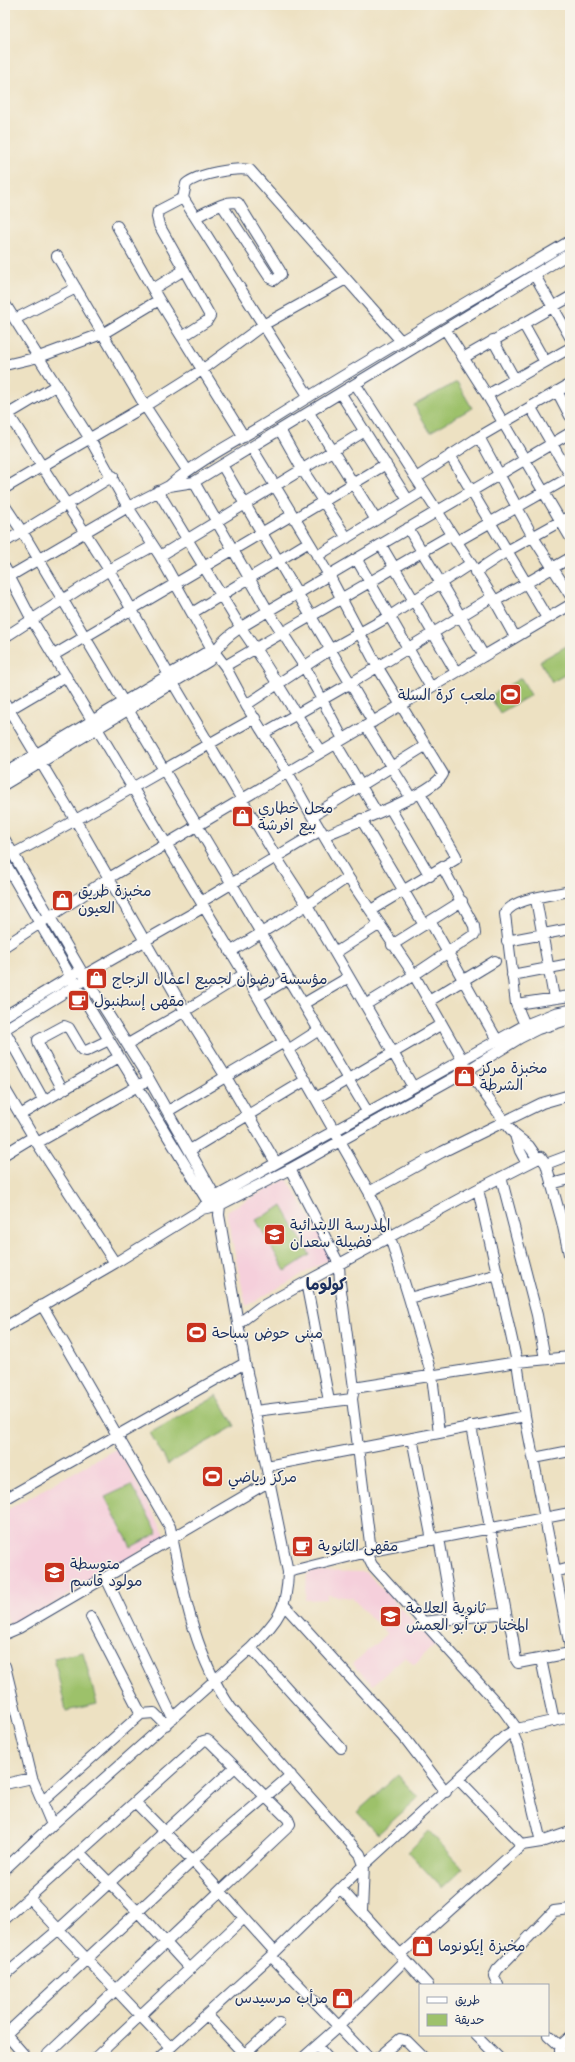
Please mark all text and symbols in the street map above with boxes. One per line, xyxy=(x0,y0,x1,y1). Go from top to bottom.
sports icon: ملعب كرة السلة xyxy=(498,682,524,708)
place label: ملعب كرة السلة xyxy=(398,686,496,704)
place label: محل خطاري بيع افرشة xyxy=(258,799,333,836)
shop icon: محل خطاري بيع افرشة xyxy=(230,804,256,830)
place label: مخبزة طريق العيون xyxy=(78,882,151,917)
shop icon: مخبزة طريق العيون xyxy=(50,887,76,913)
shop icon: مؤسسة رضوان لجميع اعمال الزجاج xyxy=(83,966,109,992)
place label: مؤسسة رضوان لجميع اعمال الزجاج xyxy=(112,970,328,990)
cafe icon: مقهى إسطنبول xyxy=(65,988,91,1014)
place label: مقهى إسطنبول xyxy=(94,992,184,1011)
place label: مخبزة مركز الشرطة xyxy=(478,1059,548,1094)
shop icon: مخبزة مركز الشرطة xyxy=(451,1064,477,1090)
place label: المدرسة الابتدائية فضيلة سعدان xyxy=(290,1216,390,1251)
school or university icon: المدرسة الابتدائية فضيلة سعدان xyxy=(262,1221,288,1247)
district label: كولوما xyxy=(306,1276,347,1296)
sports icon: مبنى حوض سباحة xyxy=(184,1320,210,1346)
place label: مبنى حوض سباحة xyxy=(212,1324,323,1343)
sports icon: مركز رياضي xyxy=(199,1464,225,1490)
place label: مركز رياضي xyxy=(228,1468,297,1490)
cafe icon: مقهى الثانوية xyxy=(289,1533,315,1559)
place label: مقهى الثانوية xyxy=(318,1537,398,1556)
place label: متوسطة مولود قاسم xyxy=(70,1555,143,1593)
school or university icon: متوسطة مولود قاسم xyxy=(42,1560,68,1586)
place label: ثانوية العلامة المختار بن أبو العمش xyxy=(406,1599,529,1634)
school or university icon: ثانوية العلامة المختار بن أبو العمش xyxy=(377,1604,403,1630)
shop icon: مخبزة إيكونوما xyxy=(409,1933,435,1959)
place label: مخبزة إيكونوما xyxy=(438,1937,525,1956)
legend xyxy=(419,1984,549,2036)
shop icon: مرأب مرسيدس xyxy=(330,1985,356,2011)
place label: مرأب مرسيدس xyxy=(235,1989,328,2007)
text: طريق xyxy=(455,1993,480,2007)
text: حديقة xyxy=(455,2013,484,2027)

